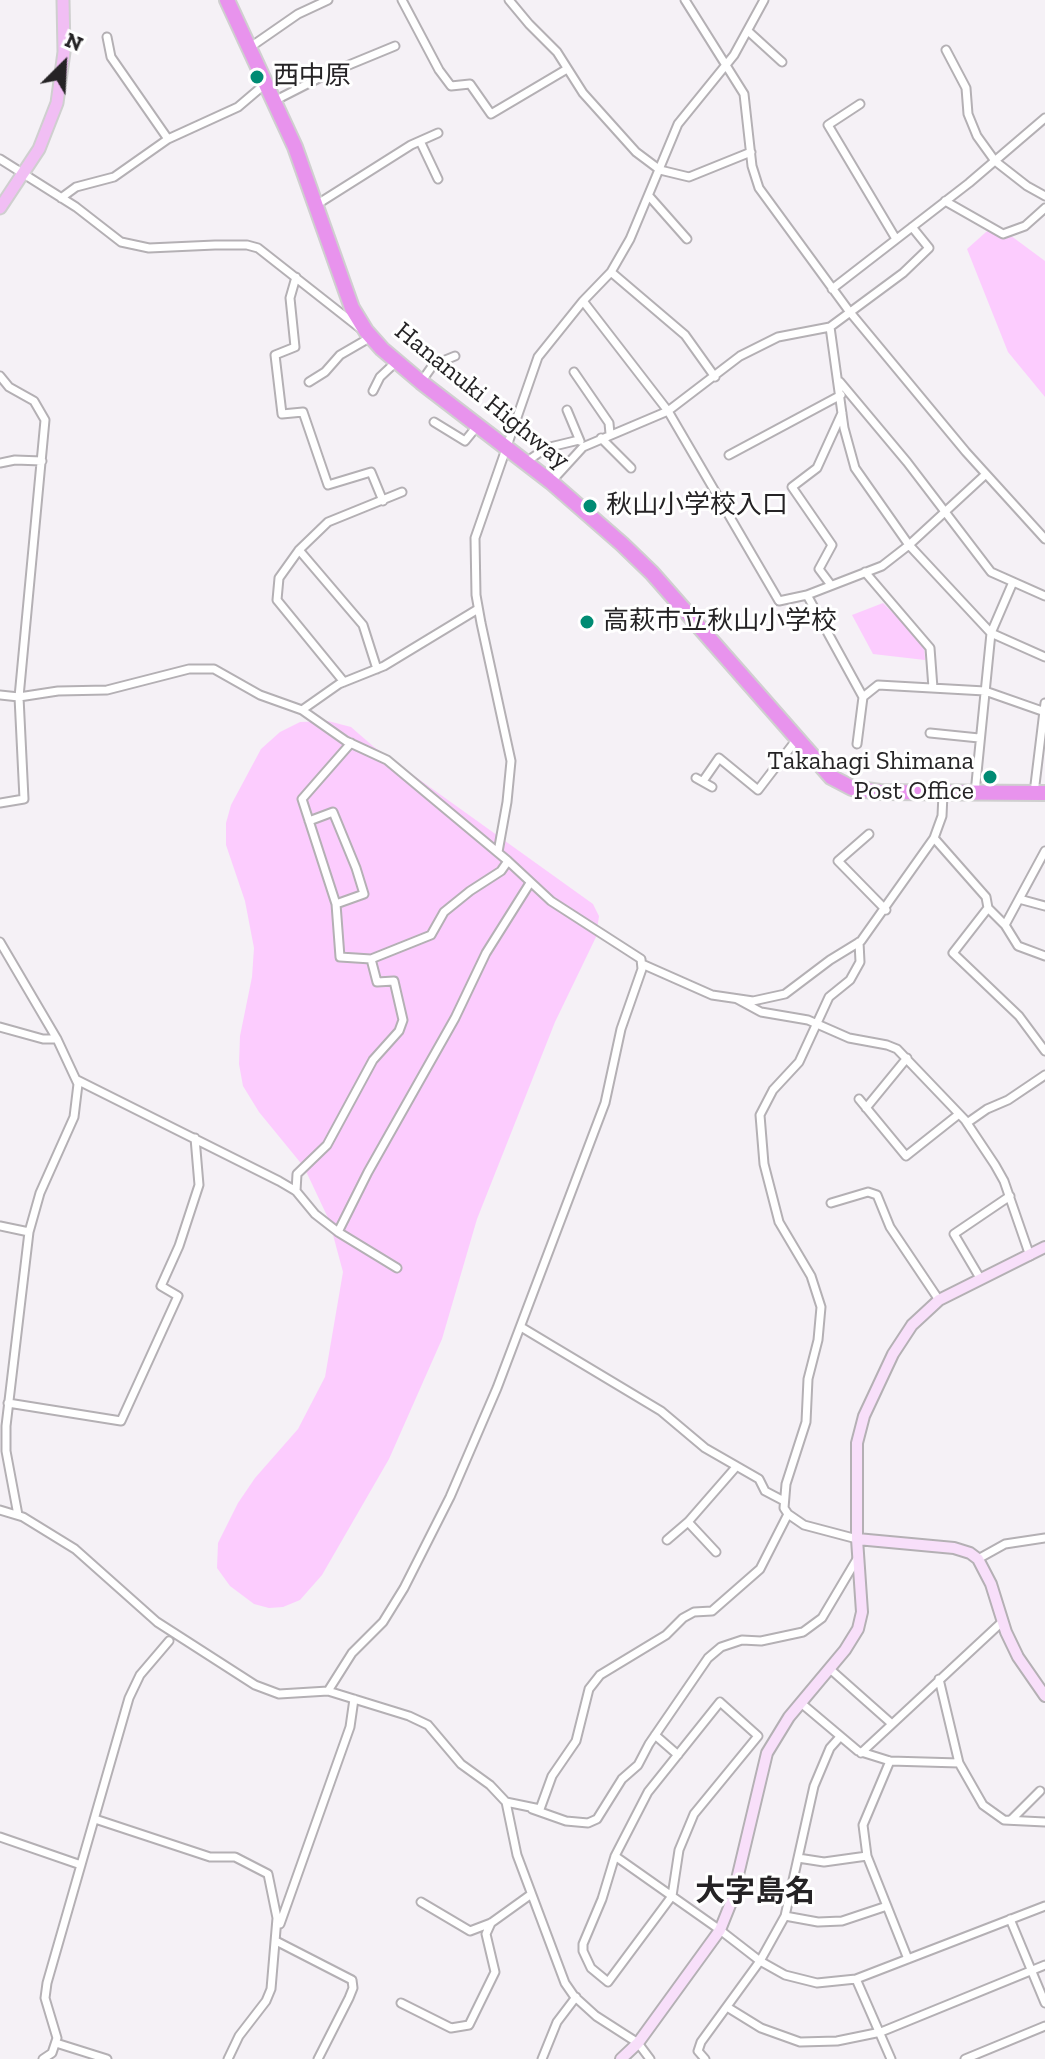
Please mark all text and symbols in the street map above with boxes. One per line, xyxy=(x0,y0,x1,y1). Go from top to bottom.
north arrow xyxy=(24,24,104,104)
text: N xyxy=(61,26,87,57)
place label: 西中原 xyxy=(273,61,351,93)
marker: 西中原 xyxy=(248,68,266,86)
street label: Hananuki Highway xyxy=(388,316,576,476)
place label: 秋山小学校入口 xyxy=(606,490,788,522)
marker: 秋山小学校入口 xyxy=(581,497,599,515)
place label: 高萩市立秋山小学校 xyxy=(603,606,837,638)
marker: 高萩市立秋山小学校 xyxy=(578,613,596,631)
place label: Takahagi Shimana Post Office xyxy=(767,746,974,808)
marker: Takahagi Shimana Post Office xyxy=(981,768,999,786)
district label: 大字島名 xyxy=(695,1874,815,1910)

